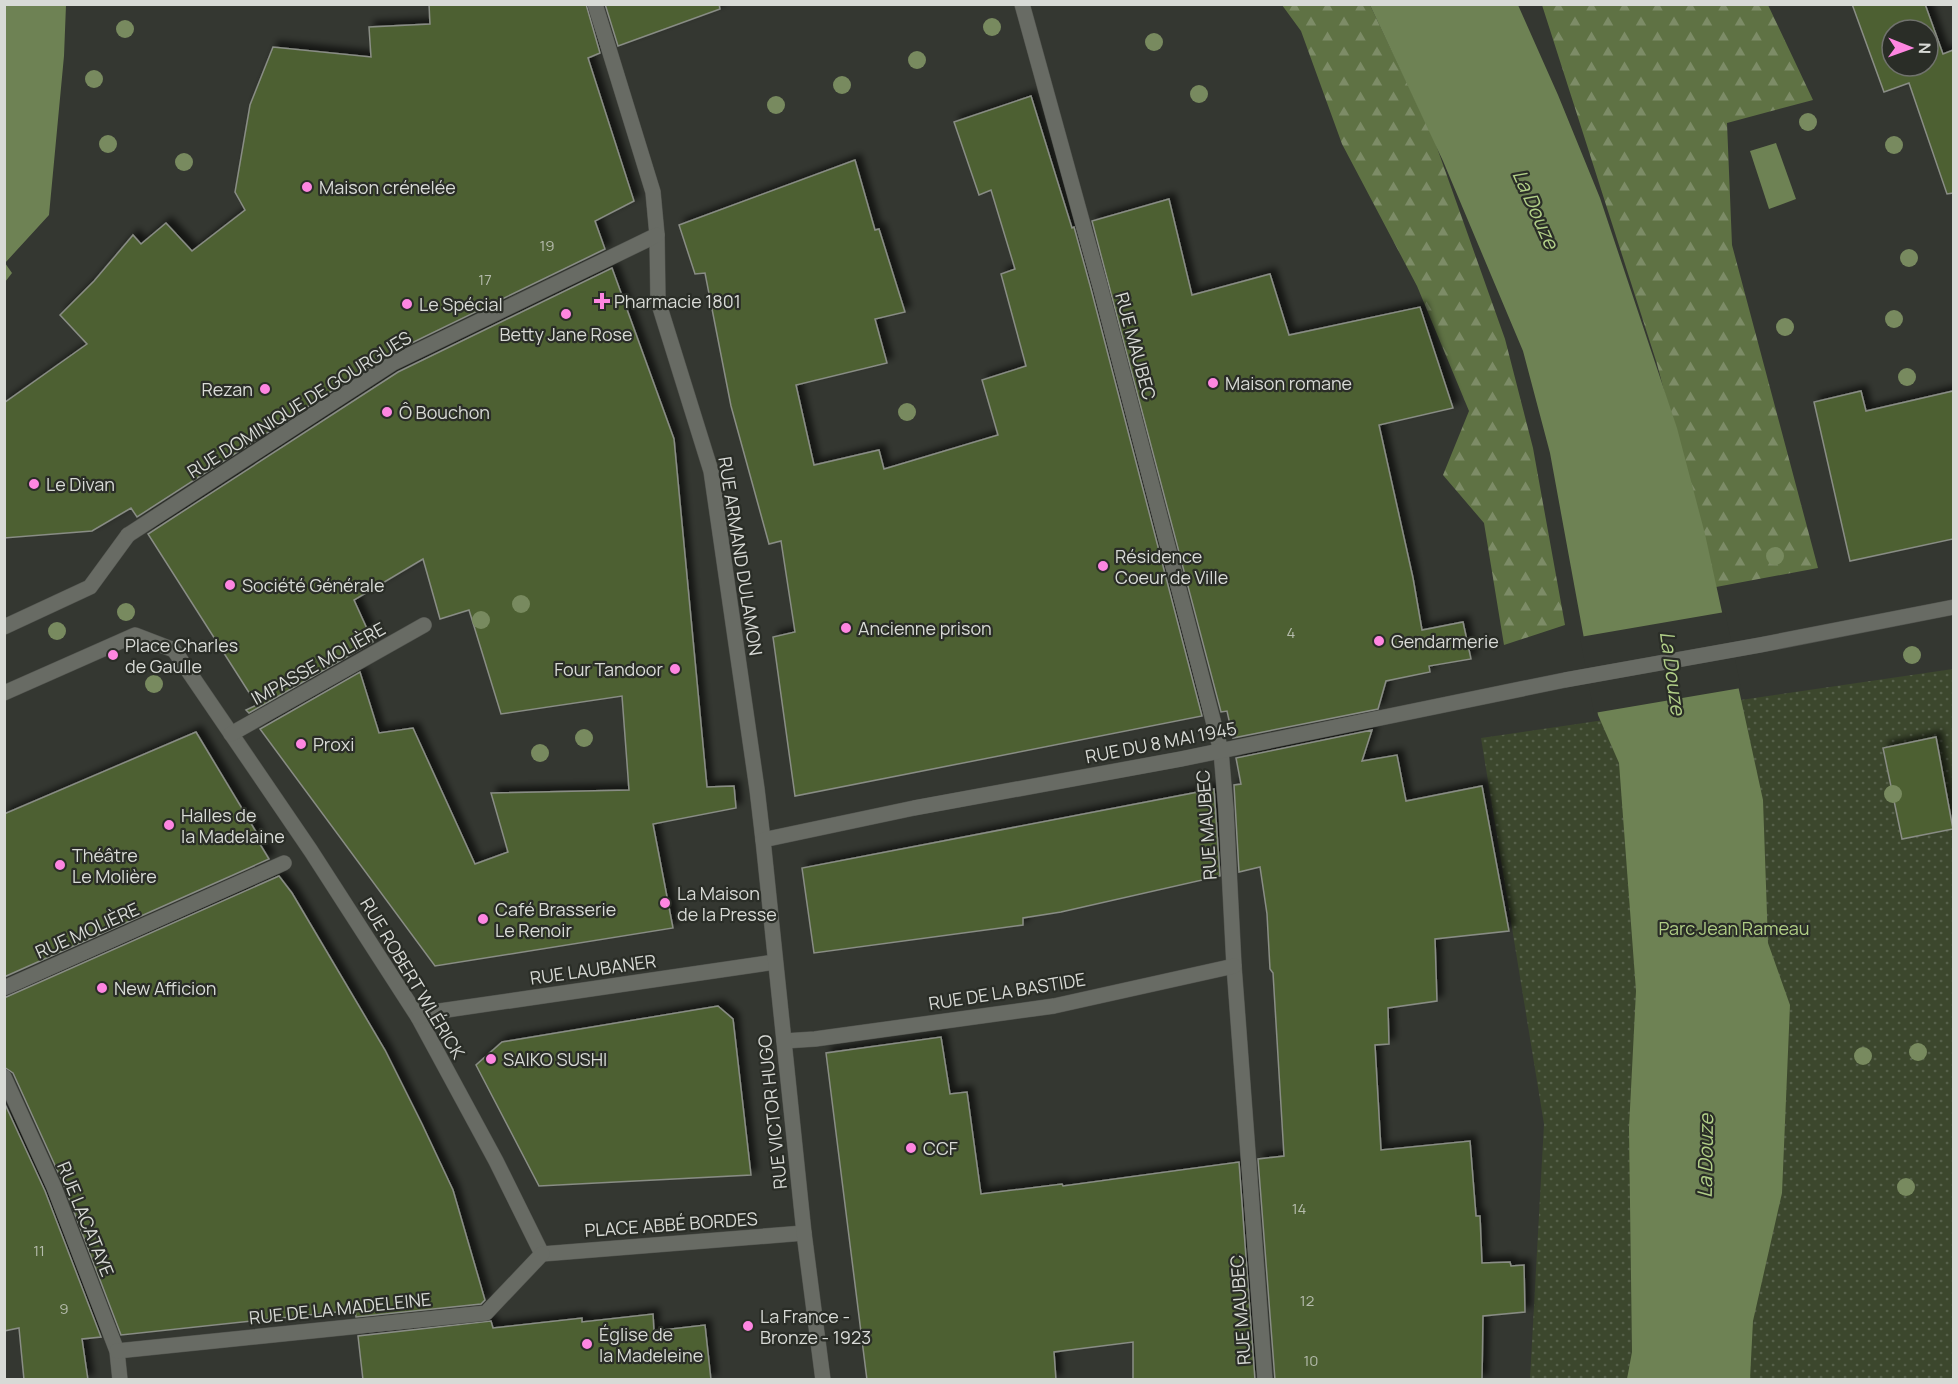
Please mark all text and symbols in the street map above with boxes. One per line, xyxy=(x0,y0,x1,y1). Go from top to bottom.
north arrow xyxy=(1880,18,1940,78)
text: N xyxy=(1914,42,1936,54)
water label: La Douze xyxy=(1507,165,1566,254)
place label: Maison crénelée xyxy=(319,175,456,199)
marker: Maison crénelée xyxy=(300,180,314,194)
house number: 19 xyxy=(539,235,555,256)
house number: 17 xyxy=(478,269,492,290)
place label: Pharmacie 1801 xyxy=(614,289,741,313)
street label: RUE MAUBEC xyxy=(1110,290,1162,403)
place label: Le Spécial xyxy=(419,292,503,316)
marker: Pharmacie 1801 xyxy=(595,294,609,308)
marker: Le Spécial xyxy=(400,297,414,311)
marker: Betty Jane Rose xyxy=(559,307,573,321)
place label: Betty Jane Rose xyxy=(500,322,632,346)
street label: RUE DOMINIQUE DE GOURGUES xyxy=(182,325,416,483)
place label: Maison romane xyxy=(1225,371,1352,395)
marker: Maison romane xyxy=(1206,376,1220,390)
place label: Rezan xyxy=(201,377,253,401)
marker: Rezan xyxy=(258,382,272,396)
place label: Ô Bouchon xyxy=(399,400,490,424)
marker: Ô Bouchon xyxy=(380,405,394,419)
street label: RUE ARMAND DULAMON xyxy=(713,455,769,657)
place label: Le Divan xyxy=(46,472,115,496)
marker: Le Divan xyxy=(27,477,41,491)
place label: Résidence Coeur de Ville xyxy=(1115,544,1228,589)
marker: Résidence Coeur de Ville xyxy=(1096,559,1110,573)
place label: Société Générale xyxy=(242,573,385,597)
marker: Société Générale xyxy=(223,578,237,592)
street label: IMPASSE MOLIÈRE xyxy=(247,616,389,710)
place label: Ancienne prison xyxy=(858,616,992,640)
marker: Ancienne prison xyxy=(839,621,853,635)
house number: 4 xyxy=(1287,622,1296,643)
place label: Gendarmerie xyxy=(1391,629,1499,653)
water label: La Douze xyxy=(1654,630,1692,718)
place label: Place Charles de Gaulle xyxy=(125,633,238,678)
marker: Gendarmerie xyxy=(1372,634,1386,648)
marker: Place Charles de Gaulle xyxy=(106,648,120,662)
place label: Four Tandoor xyxy=(554,657,664,681)
marker: Four Tandoor xyxy=(668,662,682,676)
street label: RUE DU 8 MAI 1945 xyxy=(1083,716,1239,768)
place label: Proxi xyxy=(313,732,354,756)
marker: Proxi xyxy=(294,737,308,751)
street label: RUE MAUBEC xyxy=(1190,769,1222,881)
place label: Halles de la Madelaine xyxy=(181,803,285,848)
marker: Halles de la Madelaine xyxy=(162,818,176,832)
place label: Théâtre Le Molière xyxy=(72,843,157,888)
marker: Théâtre Le Molière xyxy=(53,858,67,872)
place label: La Maison de la Presse xyxy=(677,881,777,926)
street label: RUE ROBERT WLÉRICK xyxy=(355,893,471,1063)
street label: RUE MOLIÈRE xyxy=(31,896,143,964)
marker: La Maison de la Presse xyxy=(658,896,672,910)
place label: Café Brasserie Le Renoir xyxy=(495,897,616,942)
marker: Café Brasserie Le Renoir xyxy=(476,912,490,926)
park label: Parc Jean Rameau xyxy=(1659,916,1809,940)
street label: RUE LAUBANER xyxy=(528,948,658,990)
street label: RUE DE LA BASTIDE xyxy=(927,967,1087,1015)
place label: New Afficion xyxy=(114,976,216,1000)
marker: New Afficion xyxy=(95,981,109,995)
street label: RUE VICTOR HUGO xyxy=(752,1034,792,1190)
place label: SAIKO SUSHI xyxy=(503,1047,607,1071)
marker: SAIKO SUSHI xyxy=(484,1052,498,1066)
water label: La Douze xyxy=(1691,1112,1719,1198)
place label: CCF xyxy=(923,1136,958,1160)
marker: CCF xyxy=(904,1141,918,1155)
street label: RUE LACATAYE xyxy=(52,1158,120,1280)
house number: 14 xyxy=(1292,1198,1306,1219)
street label: PLACE ABBÉ BORDES xyxy=(584,1206,758,1242)
house number: 11 xyxy=(33,1240,45,1261)
street label: RUE MAUBEC xyxy=(1224,1254,1256,1366)
street label: RUE DE LA MADELEINE xyxy=(248,1286,432,1330)
house number: 12 xyxy=(1300,1290,1314,1311)
house number: 9 xyxy=(59,1298,69,1319)
place label: La France - Bronze - 1923 xyxy=(760,1304,871,1349)
marker: La France - Bronze - 1923 xyxy=(741,1319,755,1333)
place label: Église de la Madeleine xyxy=(599,1322,703,1367)
marker: Église de la Madeleine xyxy=(580,1337,594,1351)
house number: 10 xyxy=(1304,1350,1319,1371)

